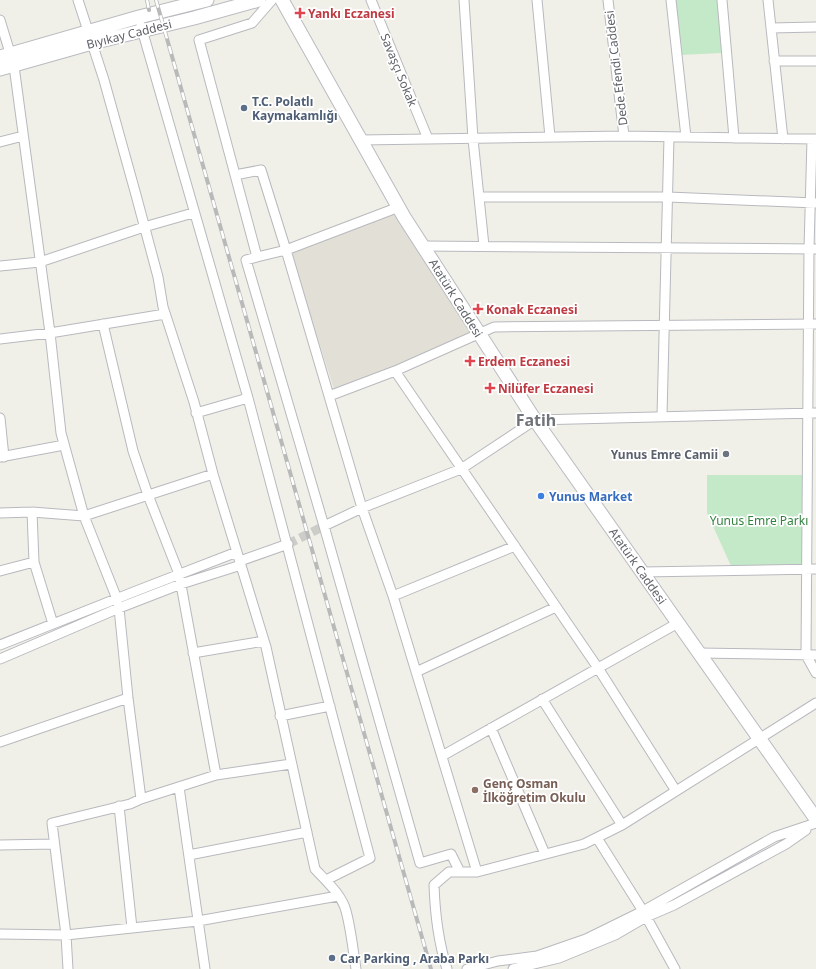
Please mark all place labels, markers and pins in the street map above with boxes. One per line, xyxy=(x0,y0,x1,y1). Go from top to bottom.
place label: Yankı Eczanesi xyxy=(308,5,395,22)
marker: Yankı Eczanesi xyxy=(295,8,305,18)
place label: T.C. Polatlı Kaymakamlığı xyxy=(252,93,338,124)
marker: T.C. Polatlı Kaymakamlığı xyxy=(239,103,249,113)
place label: Konak Eczanesi xyxy=(486,301,578,318)
marker: Konak Eczanesi xyxy=(473,304,483,314)
place label: Erdem Eczanesi xyxy=(478,353,570,370)
marker: Erdem Eczanesi xyxy=(465,356,475,366)
place label: Nilüfer Eczanesi xyxy=(498,380,594,397)
marker: Nilüfer Eczanesi xyxy=(485,383,495,393)
place label: Yunus Emre Camii xyxy=(611,446,718,463)
marker: Yunus Emre Camii xyxy=(721,449,731,459)
place label: Yunus Market xyxy=(549,488,632,505)
marker: Yunus Market xyxy=(536,491,546,501)
place label: Genç Osman İlköğretim Okulu xyxy=(483,775,586,806)
marker: Genç Osman İlköğretim Okulu xyxy=(470,785,480,795)
place label: Car Parking , Araba Parkı xyxy=(340,950,489,967)
marker: Car Parking , Araba Parkı xyxy=(327,953,337,963)

